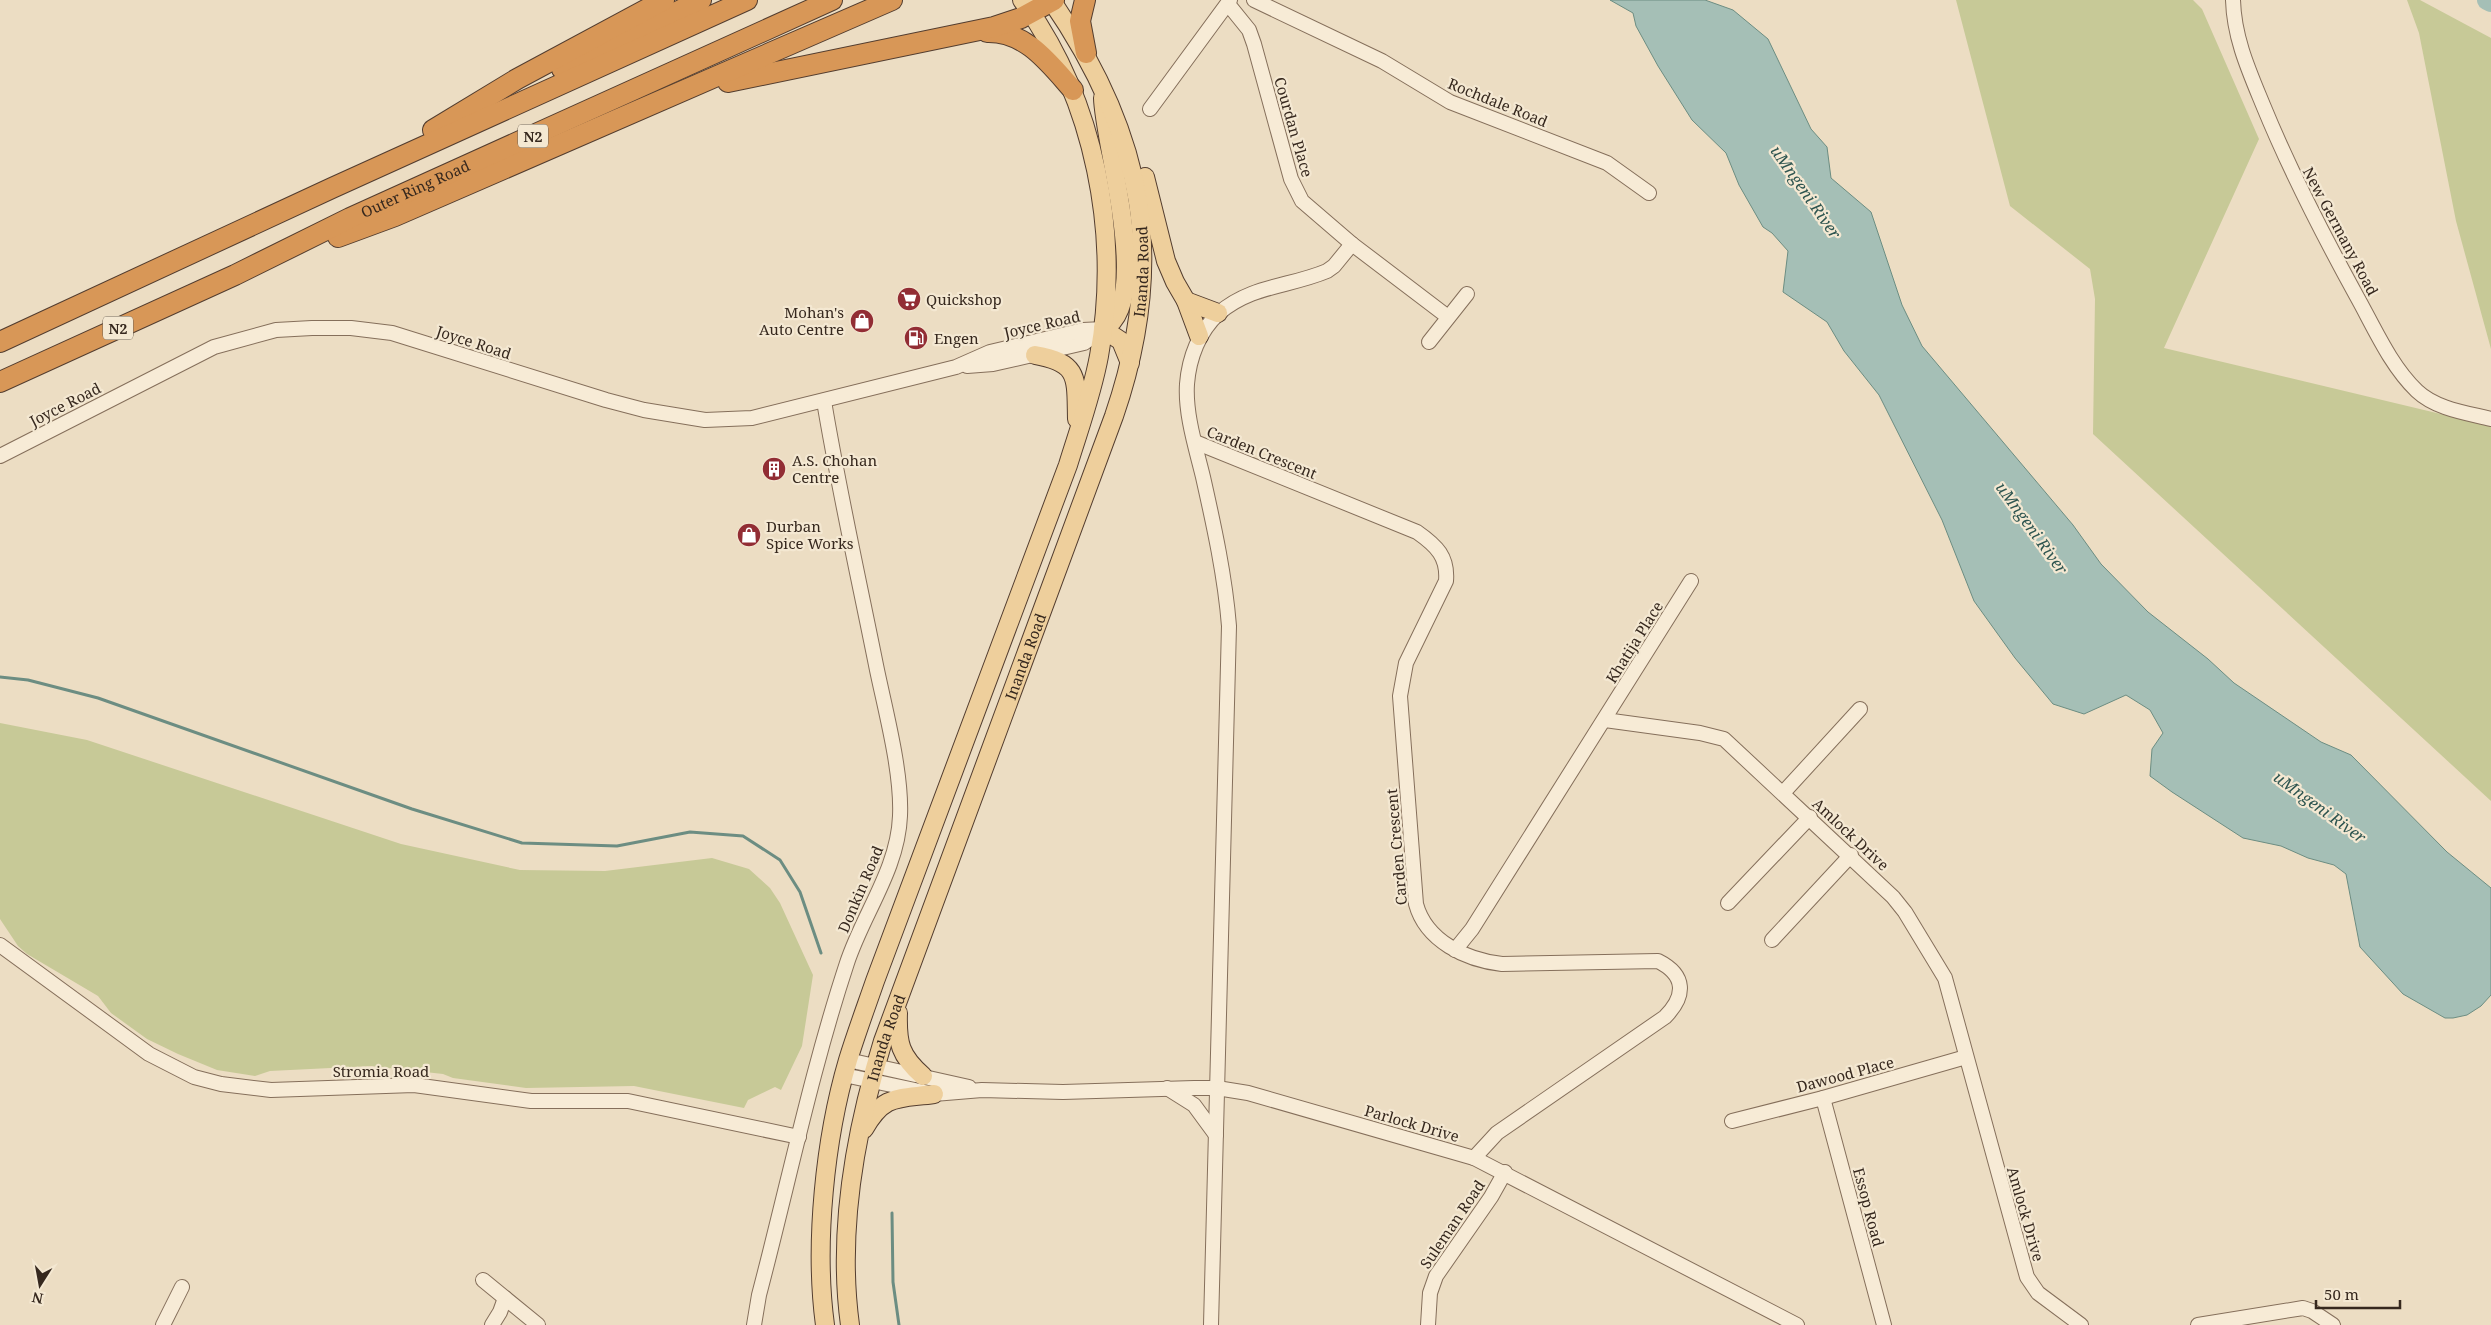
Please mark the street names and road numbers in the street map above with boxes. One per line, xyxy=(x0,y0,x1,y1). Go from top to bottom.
street label: Rochdale Road xyxy=(1445,73,1551,131)
street label: Courdan Place xyxy=(1270,75,1318,179)
road number: N2 xyxy=(518,124,548,148)
street label: Outer Ring Road xyxy=(357,155,473,222)
street label: New Germany Road xyxy=(2299,163,2383,299)
street label: Inanda Road xyxy=(1128,225,1152,318)
street label: Joyce Road xyxy=(1001,306,1082,343)
road number: N2 xyxy=(103,316,133,339)
street label: Joyce Road xyxy=(433,320,514,364)
street label: Joyce Road xyxy=(25,377,104,431)
street label: Carden Crescent xyxy=(1204,421,1320,483)
street label: Khatija Place xyxy=(1601,597,1667,687)
street label: Inanda Road xyxy=(1000,610,1050,703)
street label: Carden Crescent xyxy=(1381,788,1411,906)
street label: Amlock Drive xyxy=(1808,793,1894,875)
street label: Donkin Road xyxy=(833,842,887,936)
street label: Inanda Road xyxy=(862,991,910,1084)
street label: Dawood Place xyxy=(1794,1051,1896,1097)
street label: Stromia Road xyxy=(333,1061,429,1081)
street label: Parlock Drive xyxy=(1362,1100,1462,1146)
street label: Amlock Drive xyxy=(2003,1164,2049,1264)
street label: Essop Road xyxy=(1849,1165,1889,1249)
street label: Suleman Road xyxy=(1415,1176,1489,1272)

